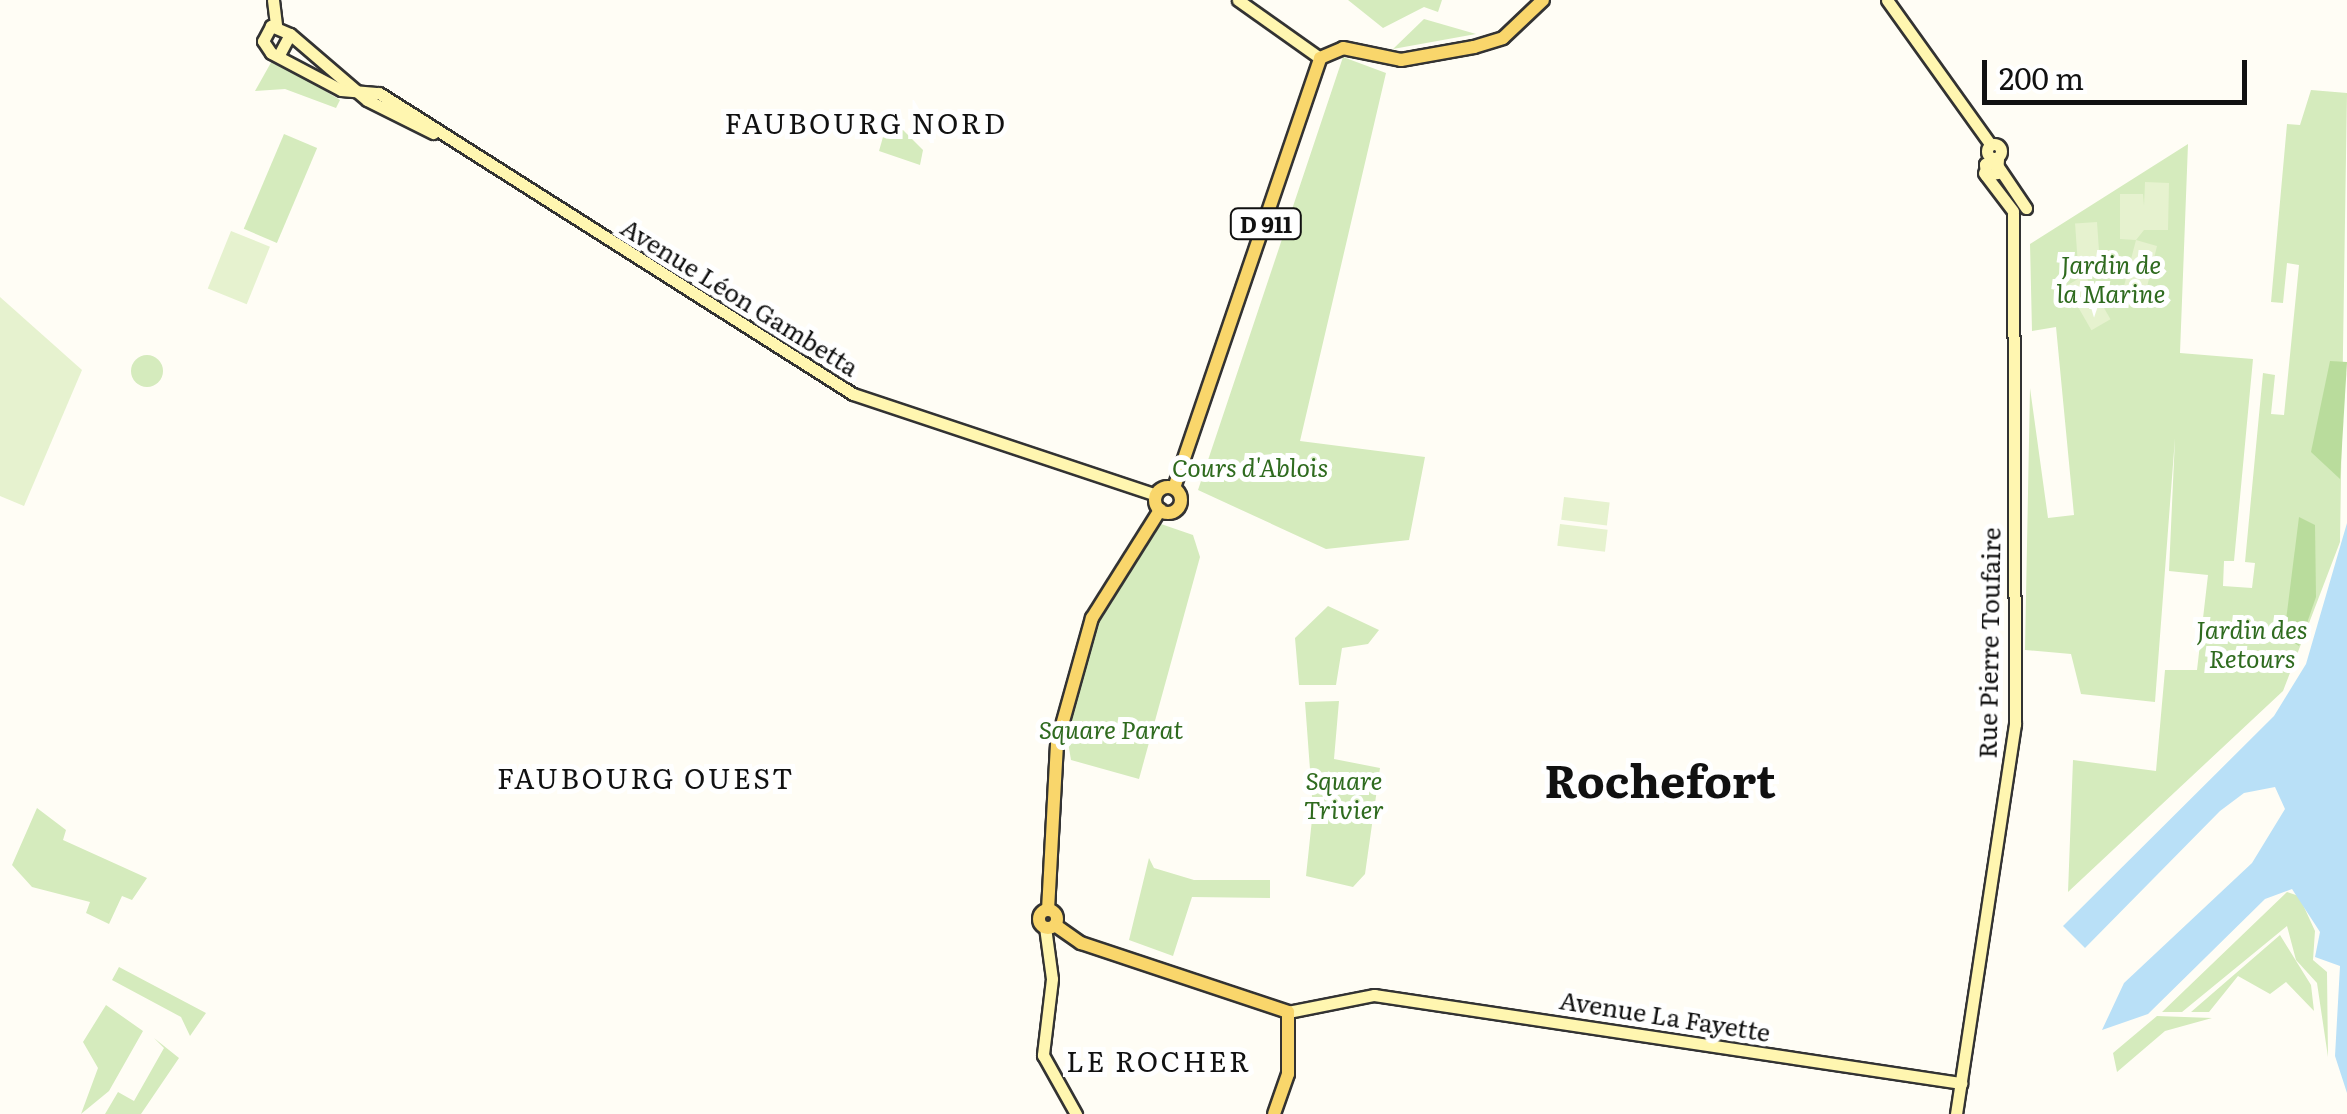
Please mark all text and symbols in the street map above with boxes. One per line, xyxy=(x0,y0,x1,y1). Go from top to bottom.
scale bar xyxy=(1987,40,2252,102)
text: 200 m xyxy=(1999,55,2084,99)
district label: FAUBOURG NORD xyxy=(724,105,1008,139)
road number: D 911 xyxy=(1228,207,1304,241)
street label: Avenue Léon Gambetta xyxy=(616,212,864,382)
park label: Jardin de la Marine xyxy=(2056,250,2166,309)
park label: Cours d'Ablois xyxy=(1172,452,1328,482)
street label: Rue Pierre Toufaire xyxy=(1972,527,2006,759)
park label: Jardin des Retours xyxy=(2196,615,2308,674)
park label: Square Parat xyxy=(1039,714,1183,744)
district label: Rochefort xyxy=(1544,752,1776,806)
district label: FAUBOURG OUEST xyxy=(497,760,795,794)
park label: Square Trivier xyxy=(1304,766,1384,825)
street label: Avenue La Fayette xyxy=(1557,985,1773,1047)
district label: LE ROCHER xyxy=(1066,1043,1252,1077)

